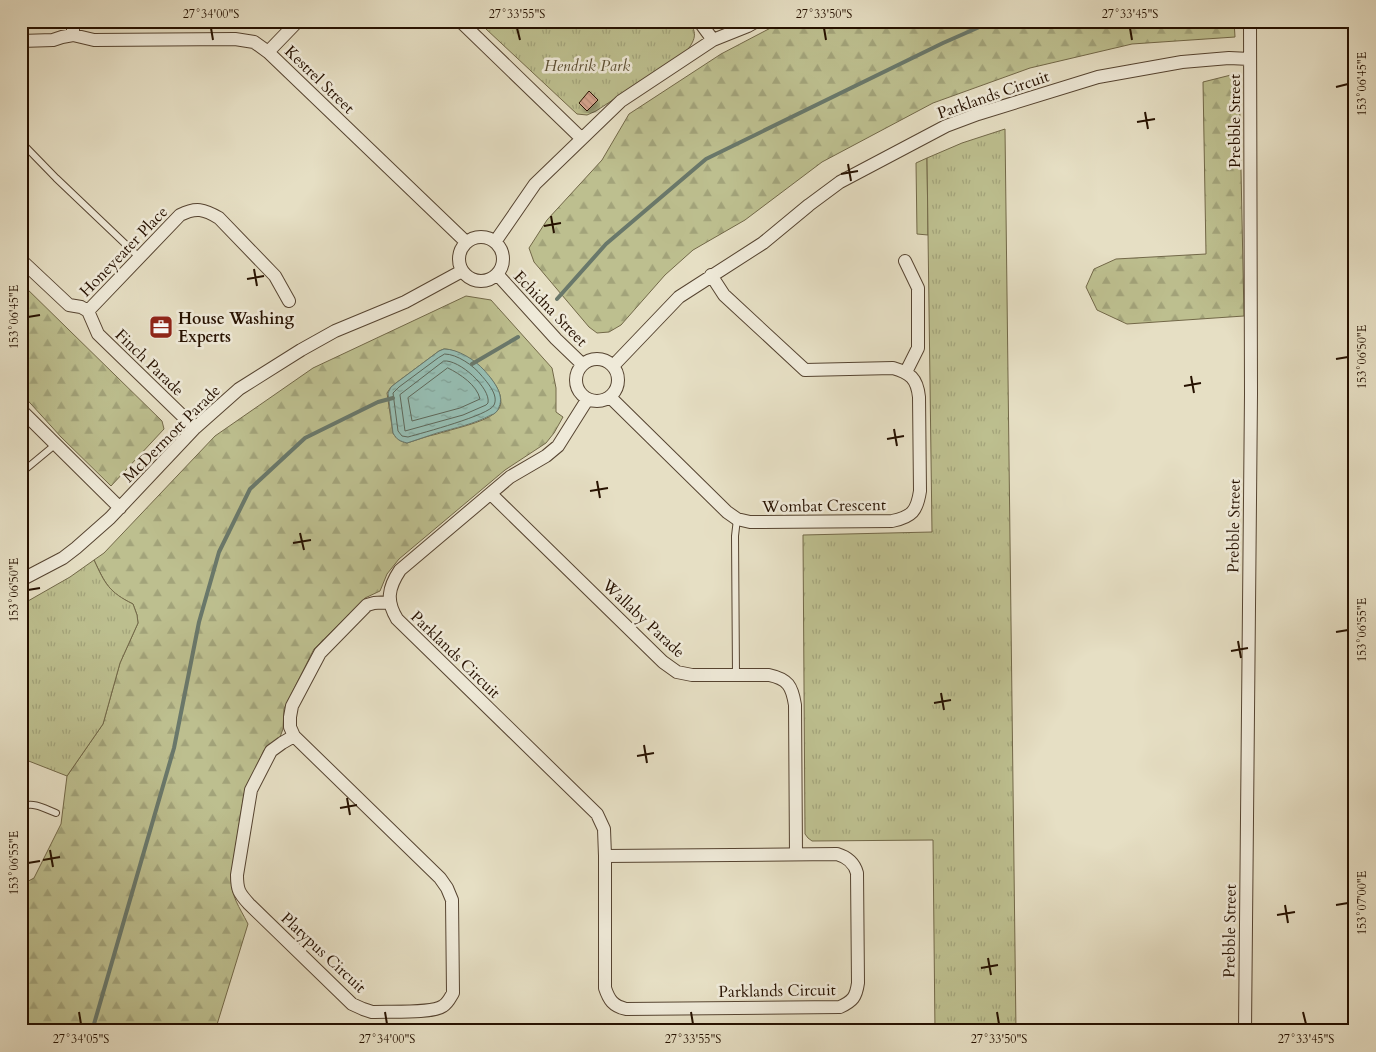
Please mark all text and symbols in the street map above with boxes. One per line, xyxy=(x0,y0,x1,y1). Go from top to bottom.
text: 27°34'00"S xyxy=(183,6,239,22)
text: 27°33'55"S xyxy=(489,6,545,22)
text: 27°33'50"S xyxy=(796,6,852,22)
text: 27°33'45"S xyxy=(1102,6,1158,22)
street label: Kestrel Street xyxy=(279,41,359,119)
text: 153°06'45"E xyxy=(1354,52,1370,116)
park label: Hendrik Park xyxy=(544,55,630,77)
street label: Parklands Circuit xyxy=(934,65,1052,124)
street label: Prebble Street xyxy=(1224,74,1246,168)
street label: Honeyeater Place xyxy=(75,201,173,302)
street label: Echidna Street xyxy=(508,266,592,351)
text: 153°06'45"E xyxy=(6,285,22,349)
place label: House Washing Experts xyxy=(178,308,295,348)
office icon: House Washing Experts xyxy=(148,314,174,340)
street label: Finch Parade xyxy=(110,324,189,401)
text: 153°06'50"E xyxy=(1354,325,1370,389)
street label: McDermott Parade xyxy=(118,380,225,487)
street label: Prebble Street xyxy=(1222,479,1246,573)
street label: Wombat Crescent xyxy=(761,494,886,518)
text: 153°06'50"E xyxy=(6,558,22,622)
street label: Wallaby Parade xyxy=(596,574,690,663)
text: 153°06'55"E xyxy=(1354,598,1370,662)
street label: Parklands Circuit xyxy=(406,606,505,703)
text: 153°06'55"E xyxy=(6,831,22,895)
text: 153°07'00"E xyxy=(1354,871,1370,935)
street label: Prebble Street xyxy=(1218,884,1242,978)
street label: Platypus Circuit xyxy=(276,907,371,998)
street label: Parklands Circuit xyxy=(718,979,836,1003)
text: 27°34'05"S xyxy=(53,1031,109,1047)
text: 27°34'00"S xyxy=(359,1031,415,1047)
text: 27°33'55"S xyxy=(665,1031,721,1047)
text: 27°33'50"S xyxy=(971,1031,1027,1047)
text: 27°33'45"S xyxy=(1278,1031,1334,1047)

